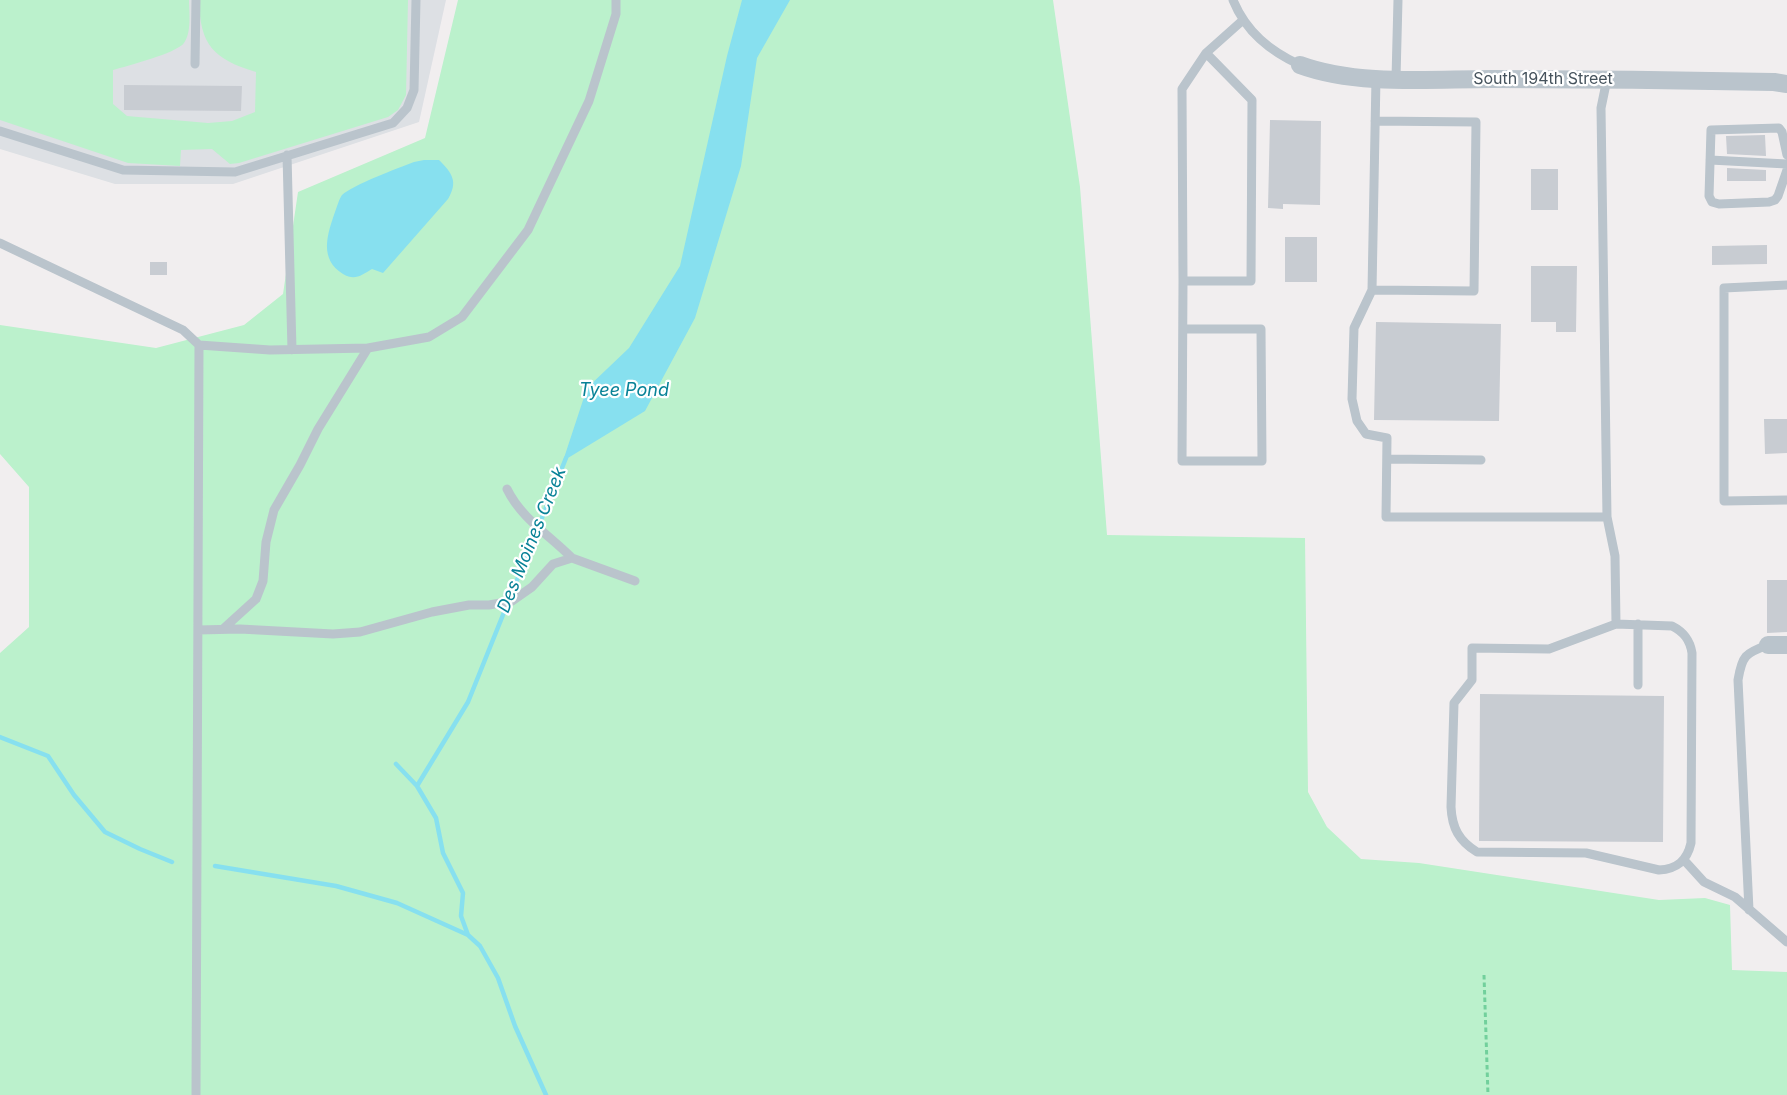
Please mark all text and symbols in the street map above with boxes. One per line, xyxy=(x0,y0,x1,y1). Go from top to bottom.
street label: South 194th Street xyxy=(1473,69,1613,89)
water label: Tyee Pond xyxy=(579,380,669,402)
water label: Des Moines Creek xyxy=(493,464,571,616)

